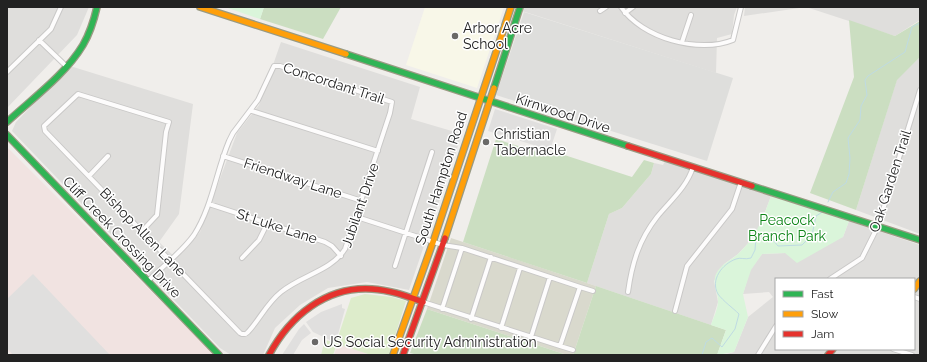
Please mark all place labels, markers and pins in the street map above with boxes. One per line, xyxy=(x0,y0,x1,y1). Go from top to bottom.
place label: Arbor Acre School xyxy=(463,20,532,52)
marker: Arbor Acre School xyxy=(450,31,460,41)
place label: Christian Tabernacle xyxy=(494,126,566,158)
marker: Christian Tabernacle xyxy=(481,137,491,147)
place label: US Social Security Administration xyxy=(323,334,537,350)
marker: US Social Security Administration xyxy=(310,337,320,347)

